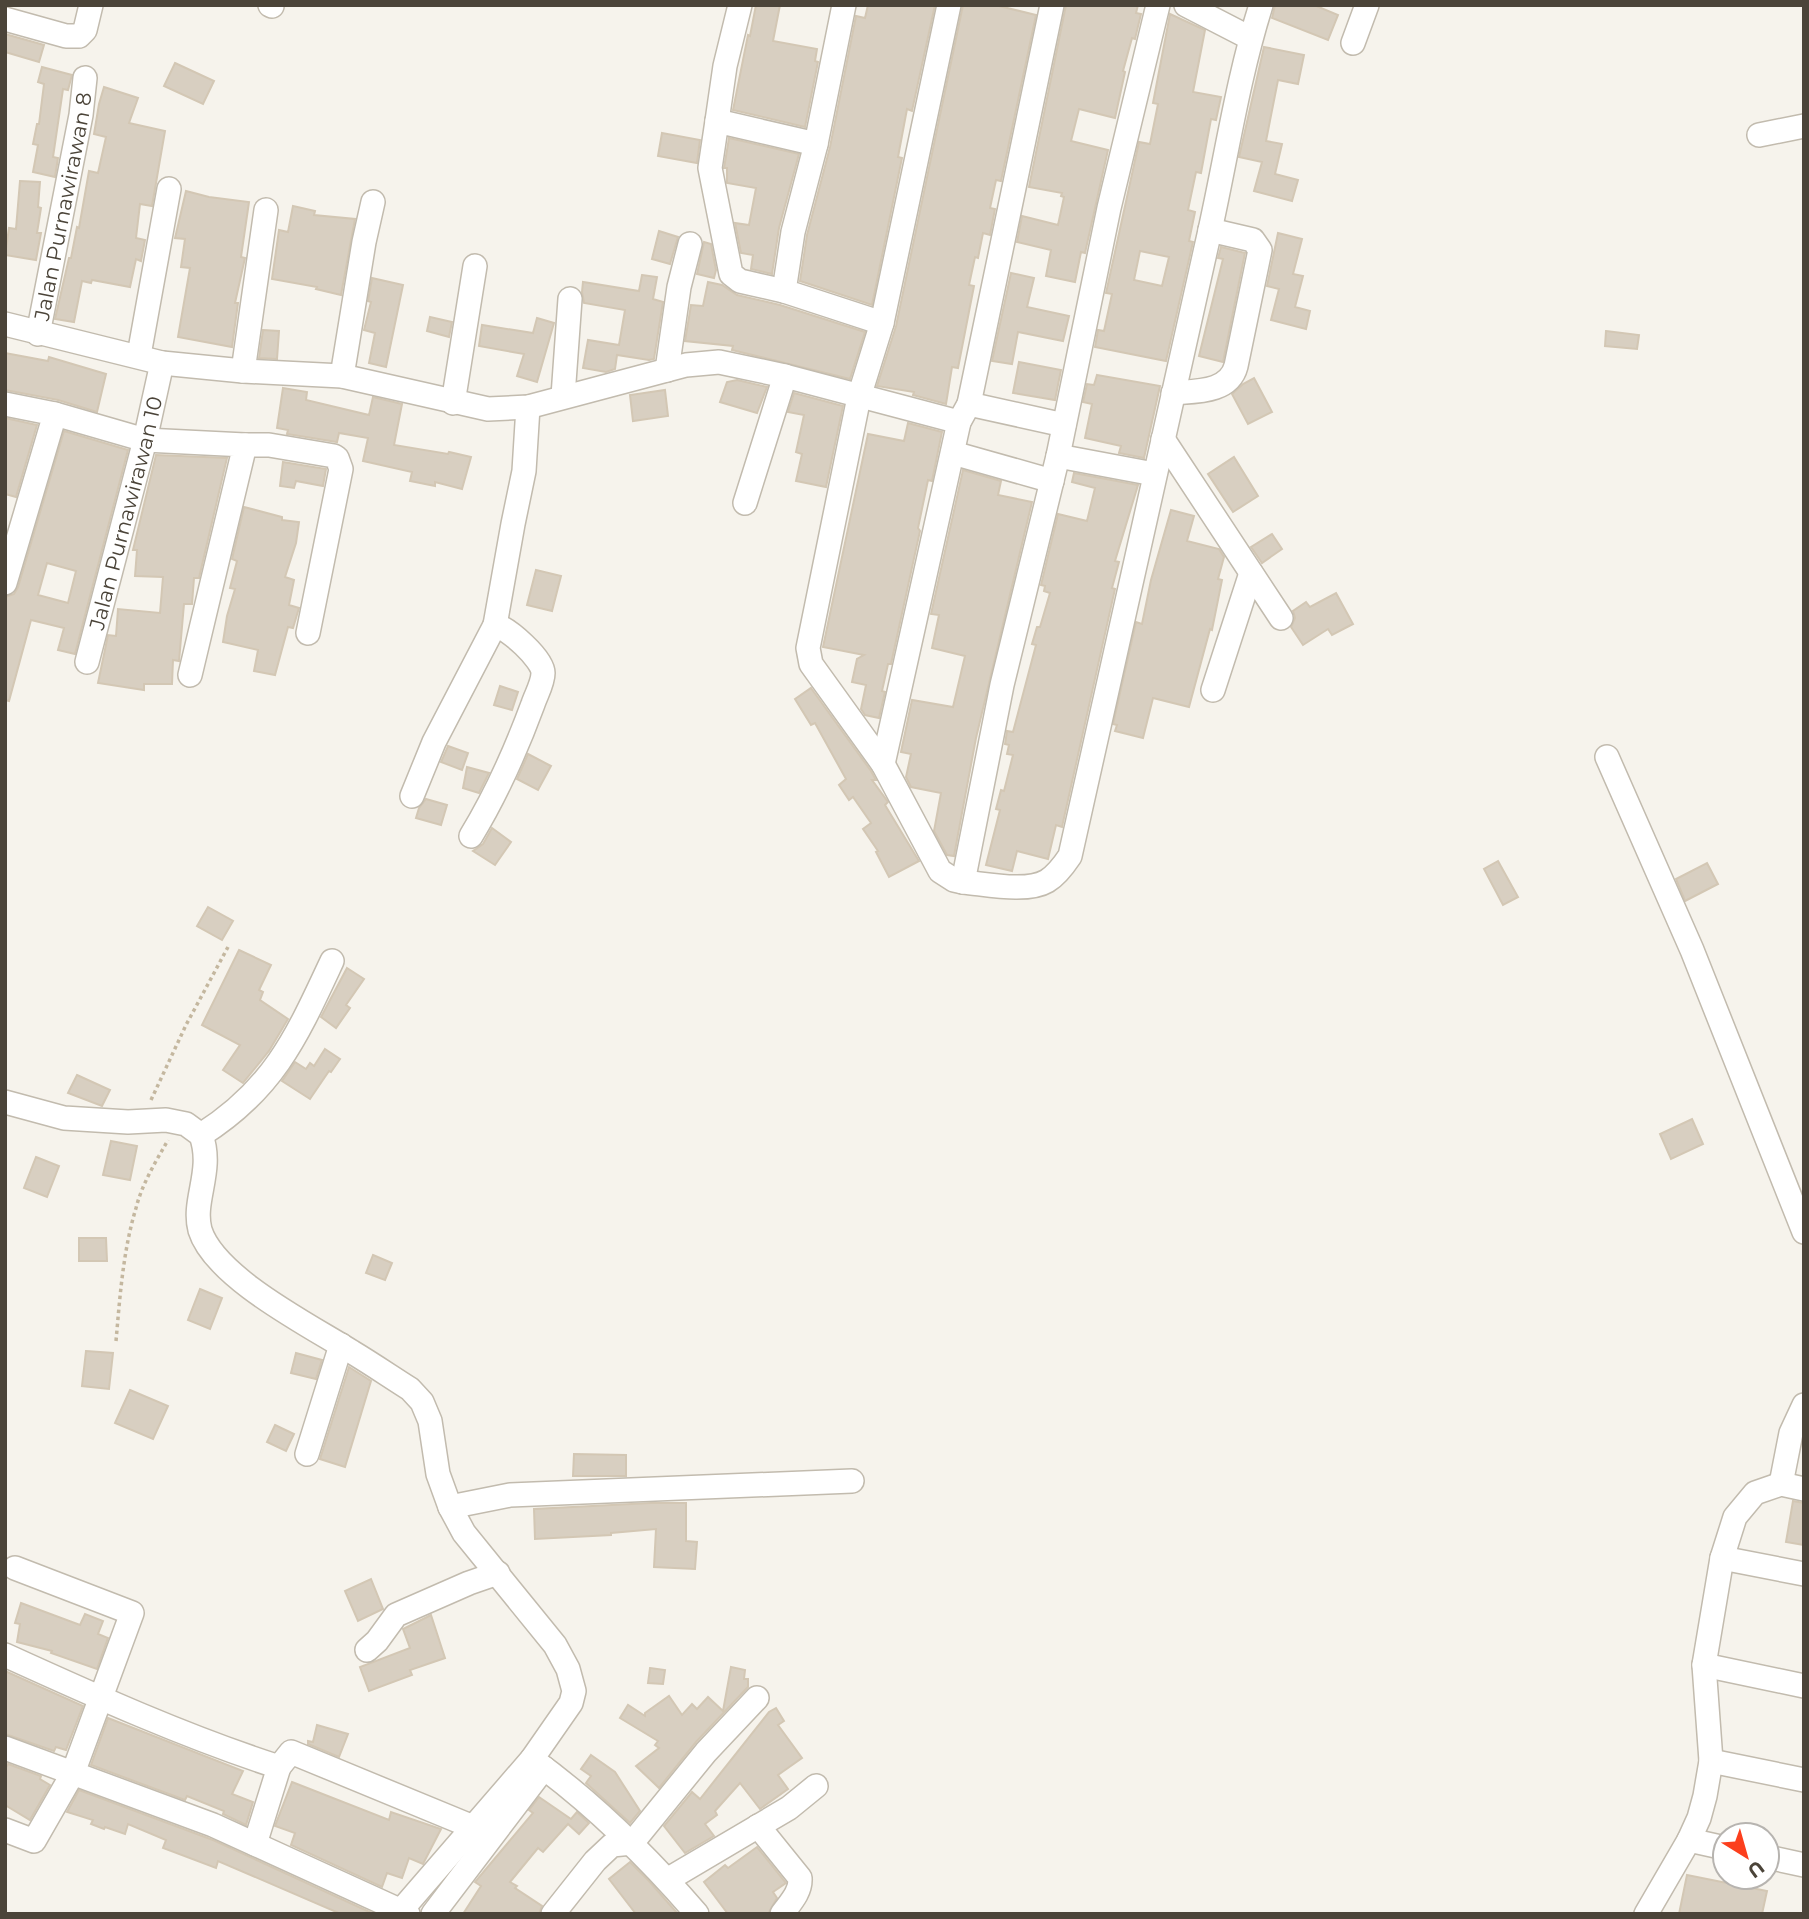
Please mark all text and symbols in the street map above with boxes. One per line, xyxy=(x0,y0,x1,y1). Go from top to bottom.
street label: Jalan Purnawirawan 8 xyxy=(28,91,96,324)
street label: Jalan Purnawirawan 10 xyxy=(83,394,167,633)
north arrow xyxy=(1711,1821,1781,1891)
text: U xyxy=(1743,1855,1769,1883)

